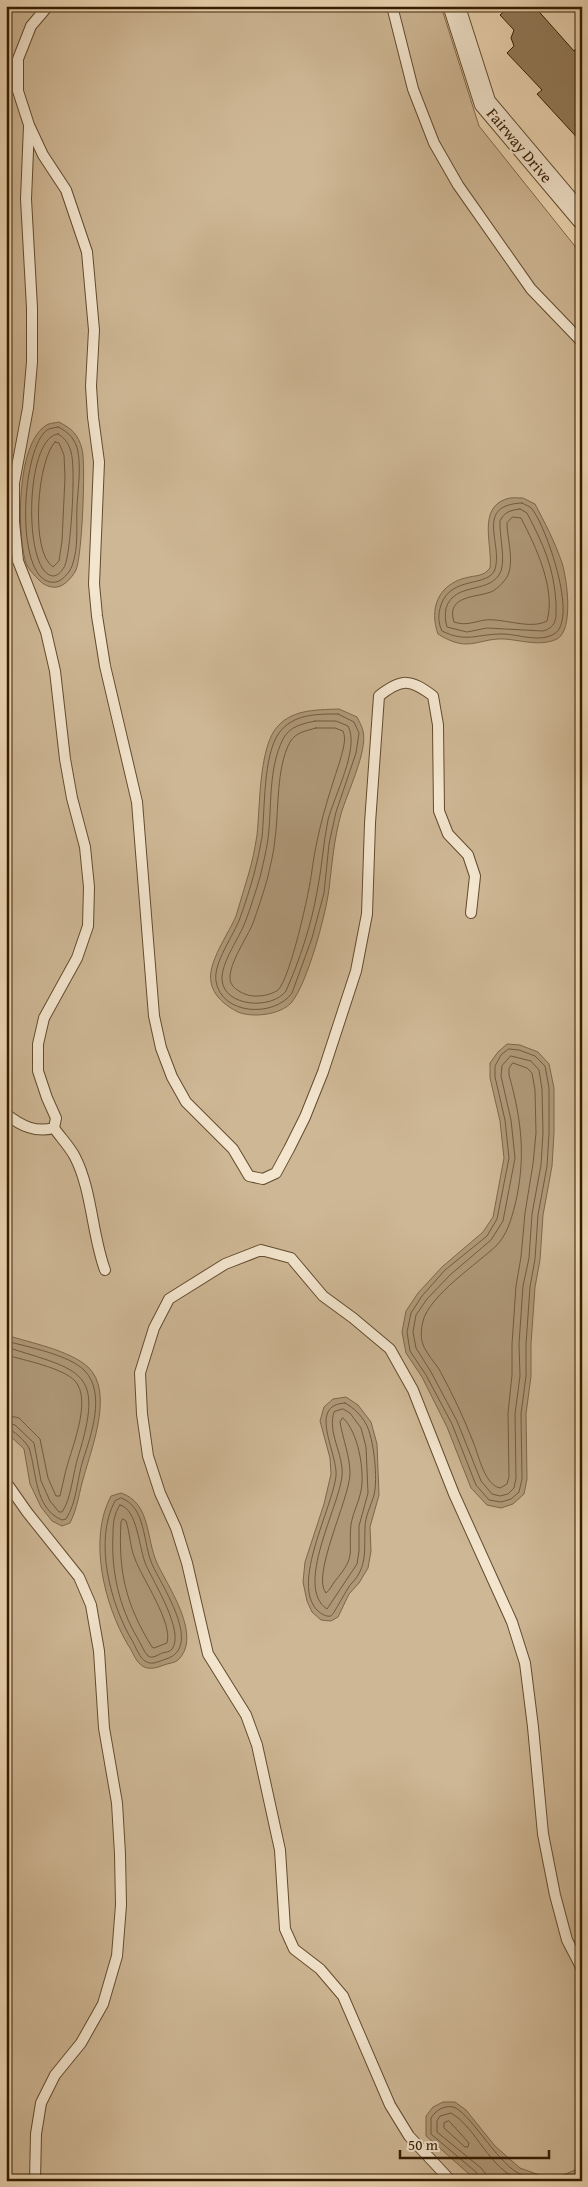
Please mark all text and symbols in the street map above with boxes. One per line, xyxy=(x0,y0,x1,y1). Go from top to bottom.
street label: Fairway Drive xyxy=(481,102,559,188)
scale bar xyxy=(400,2127,549,2159)
text: 50 m xyxy=(408,2134,439,2155)

